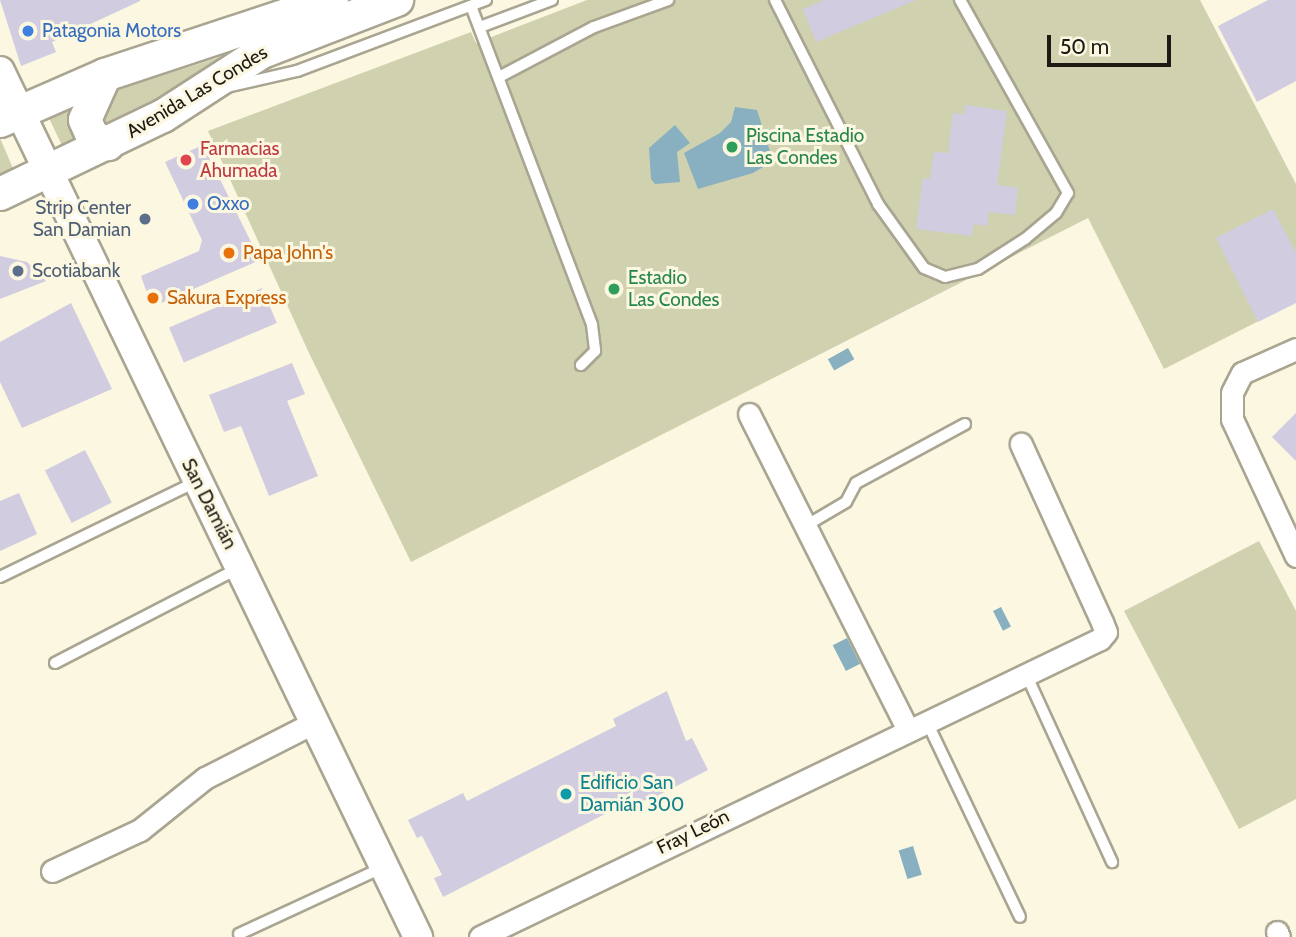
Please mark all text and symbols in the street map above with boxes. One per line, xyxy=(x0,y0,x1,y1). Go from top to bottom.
place label: Patagonia Motors xyxy=(42,20,181,42)
scale bar xyxy=(1051,21,1175,65)
marker: Patagonia Motors xyxy=(20,23,36,39)
text: 50 m xyxy=(1060,34,1109,59)
street label: Avenida Las Condes xyxy=(123,41,271,143)
place label: Piscina Estadio Las Condes xyxy=(746,125,864,169)
place label: Farmacias Ahumada xyxy=(200,138,279,182)
marker: Piscina Estadio Las Condes xyxy=(724,139,740,155)
marker: Farmacias Ahumada xyxy=(178,152,194,168)
place label: Oxxo xyxy=(207,193,250,215)
marker: Oxxo xyxy=(185,196,201,212)
place label: Strip Center San Damian xyxy=(33,197,131,241)
marker: Strip Center San Damian xyxy=(137,211,153,227)
place label: Papa John's xyxy=(243,242,333,264)
marker: Papa John's xyxy=(221,245,237,261)
place label: Scotiabank xyxy=(32,260,120,282)
marker: Scotiabank xyxy=(10,263,26,279)
place label: Estadio Las Condes xyxy=(628,267,719,311)
marker: Estadio Las Condes xyxy=(606,281,622,297)
place label: Sakura Express xyxy=(167,287,286,309)
marker: Sakura Express xyxy=(145,290,161,306)
street label: San Damián xyxy=(177,455,241,553)
place label: Edificio San Damián 300 xyxy=(580,772,684,816)
marker: Edificio San Damián 300 xyxy=(558,786,574,802)
street label: Fray León xyxy=(653,805,733,859)

